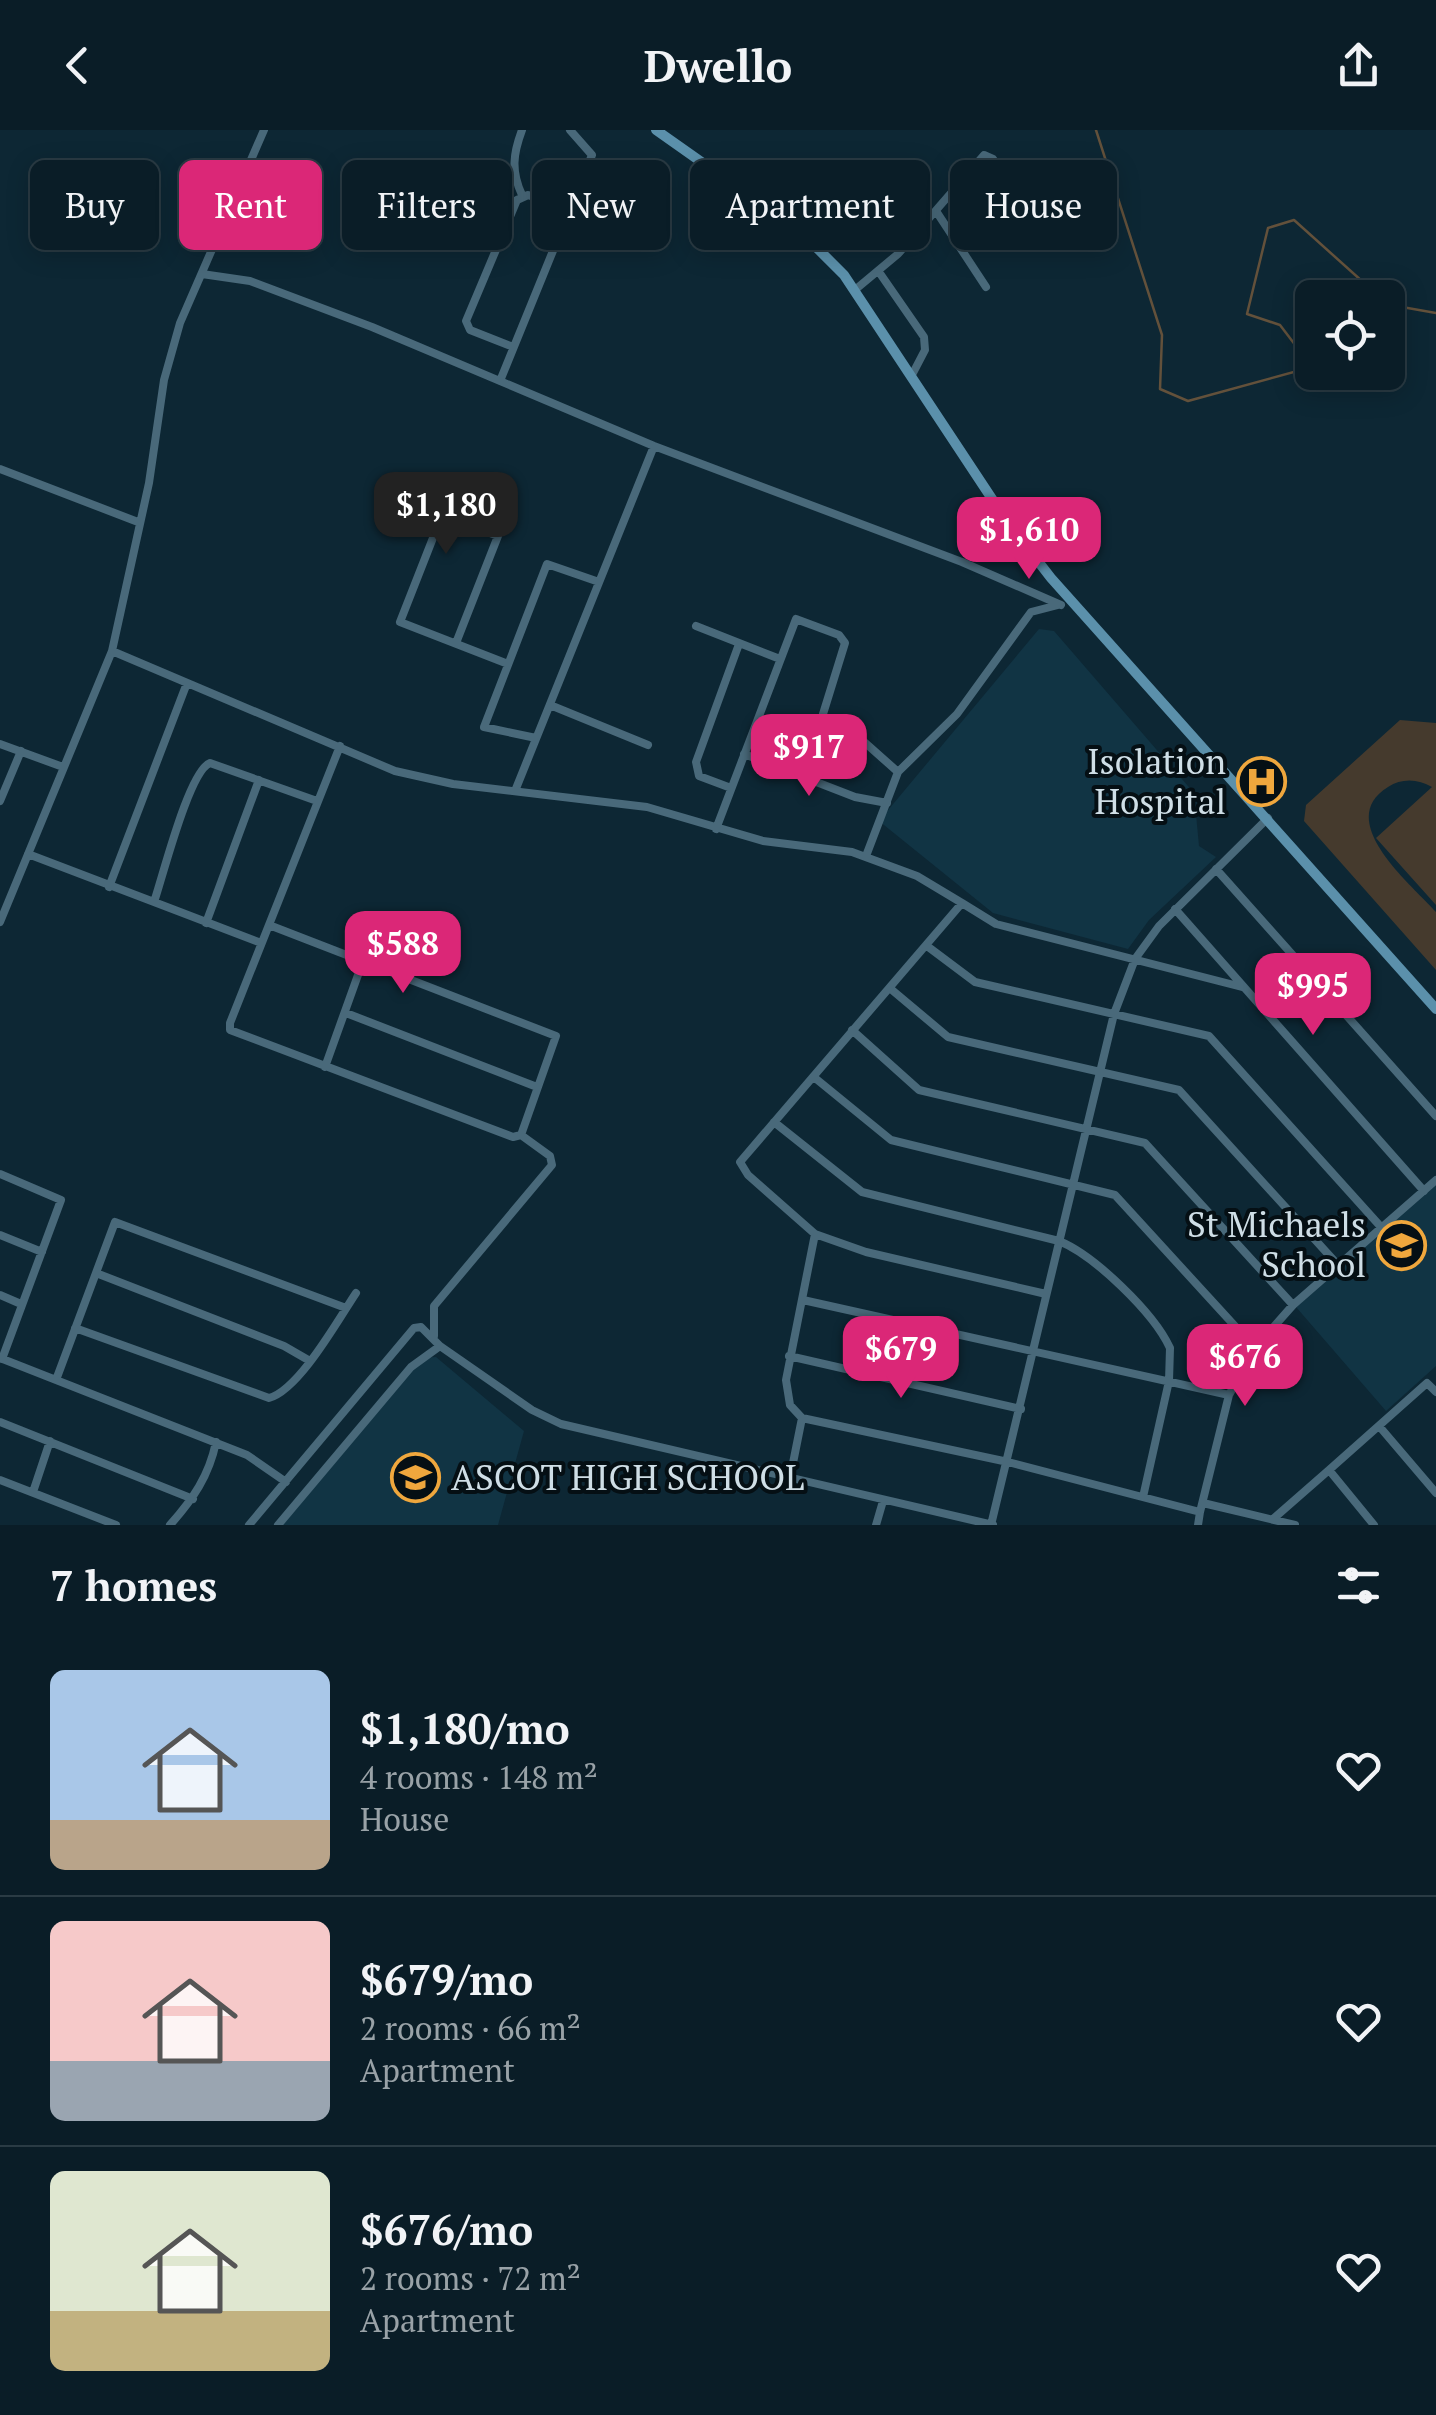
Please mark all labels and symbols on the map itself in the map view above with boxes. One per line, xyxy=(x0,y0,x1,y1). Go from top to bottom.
pin: $1,180 xyxy=(365,472,527,557)
pin: $1,610 xyxy=(948,497,1110,582)
pin: $917 xyxy=(750,714,868,799)
place label: Isolation Hospital xyxy=(1087,738,1226,824)
hospital icon: Isolation Hospital xyxy=(1235,756,1287,808)
pin: $588 xyxy=(344,911,462,996)
pin: $995 xyxy=(1254,953,1372,1038)
place label: St Michaels School xyxy=(1187,1201,1366,1287)
school or university icon: St Michaels School xyxy=(1375,1219,1427,1271)
pin: $679 xyxy=(842,1316,960,1401)
pin: $676 xyxy=(1186,1324,1304,1409)
school or university icon: ASCOT HIGH SCHOOL xyxy=(390,1452,442,1504)
place label: ASCOT HIGH SCHOOL xyxy=(451,1454,804,1500)

